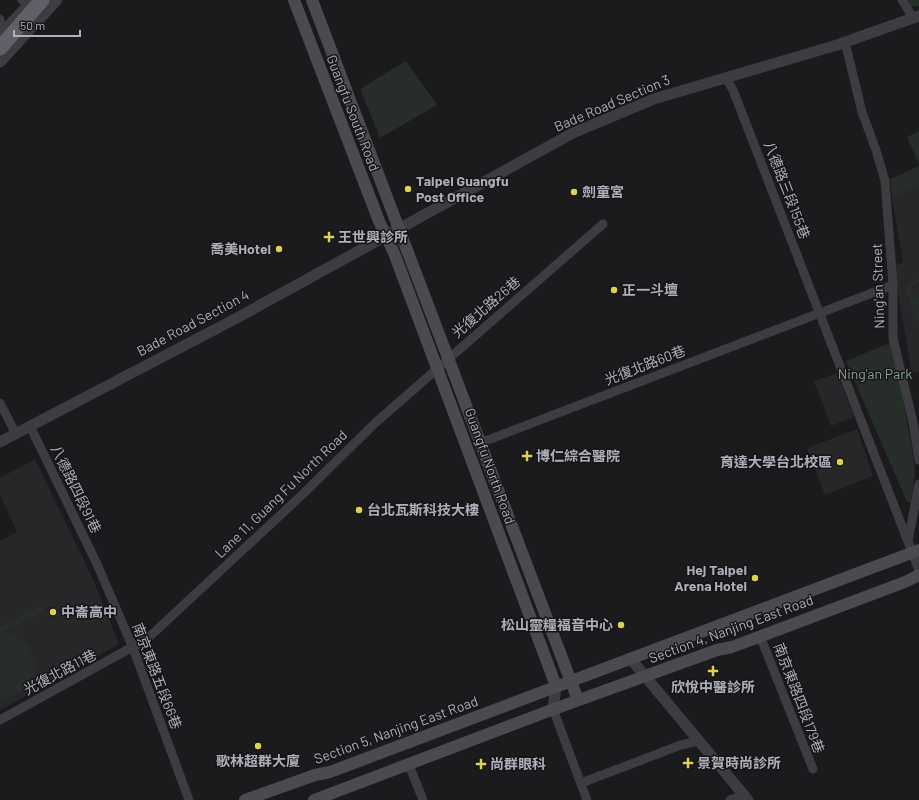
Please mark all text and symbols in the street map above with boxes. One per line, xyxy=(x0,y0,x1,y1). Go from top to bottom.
scale bar xyxy=(14,12,80,38)
text: 50 m xyxy=(20,18,45,32)
street label: Guangfu South Road xyxy=(323,52,383,173)
street label: Bade Road Section 3 xyxy=(551,70,672,135)
street label: 八德路三段155巷 xyxy=(761,139,814,241)
place label: Taipei Guangfu Post Office xyxy=(416,172,509,205)
place label: 劍童宮 xyxy=(582,183,624,200)
marker: Taipei Guangfu Post Office xyxy=(403,184,413,194)
marker: 劍童宮 xyxy=(569,187,579,197)
place label: 王世興診所 xyxy=(338,228,408,245)
marker: 王世興診所 xyxy=(323,231,335,243)
place label: 喬美Hotel xyxy=(210,240,271,257)
street label: Ning'an Street xyxy=(868,243,887,329)
marker: 喬美Hotel xyxy=(274,244,284,254)
street label: 光復北路26巷 xyxy=(448,272,523,341)
place label: 正一斗壇 xyxy=(622,281,678,298)
marker: 正一斗壇 xyxy=(609,285,619,295)
street label: Bade Road Section 4 xyxy=(134,286,252,359)
street label: 光復北路60巷 xyxy=(602,341,688,388)
park label: Ning'an Park xyxy=(838,365,912,382)
street label: Guangfu North Road xyxy=(462,405,519,526)
street label: Lane 11, Guang Fu North Road xyxy=(211,426,350,561)
street label: 八德路四段91巷 xyxy=(48,442,105,536)
place label: 博仁綜合醫院 xyxy=(536,447,620,464)
marker: 博仁綜合醫院 xyxy=(521,450,533,462)
place label: 育達大學台北校區 xyxy=(720,453,832,470)
marker: 育達大學台北校區 xyxy=(835,457,845,467)
place label: 台北瓦斯科技大樓 xyxy=(367,501,479,518)
marker: 台北瓦斯科技大樓 xyxy=(354,505,364,515)
place label: Hej Taipei Arena Hotel xyxy=(674,561,747,594)
marker: Hej Taipei Arena Hotel xyxy=(750,573,760,583)
street label: Section 4, Nanjing East Road xyxy=(646,591,815,666)
place label: 中崙高中 xyxy=(61,603,117,620)
marker: 中崙高中 xyxy=(48,607,58,617)
place label: 松山靈糧福音中心 xyxy=(501,616,613,633)
street label: 南京東路五段66巷 xyxy=(129,620,186,731)
marker: 松山靈糧福音中心 xyxy=(616,620,626,630)
street label: 南京東路四段179巷 xyxy=(771,640,828,755)
street label: 光復北路11巷 xyxy=(21,645,99,698)
marker: 欣悅中醫診所 xyxy=(707,665,719,677)
place label: 欣悅中醫診所 xyxy=(671,678,755,695)
street label: Section 5, Nanjing East Road xyxy=(311,692,480,767)
marker: 歌林超群大廈 xyxy=(253,741,263,751)
place label: 歌林超群大廈 xyxy=(216,752,300,769)
place label: 景賀時尚診所 xyxy=(697,754,781,771)
place label: 尚群眼科 xyxy=(490,755,546,772)
marker: 景賀時尚診所 xyxy=(682,757,694,769)
marker: 尚群眼科 xyxy=(475,758,487,770)

